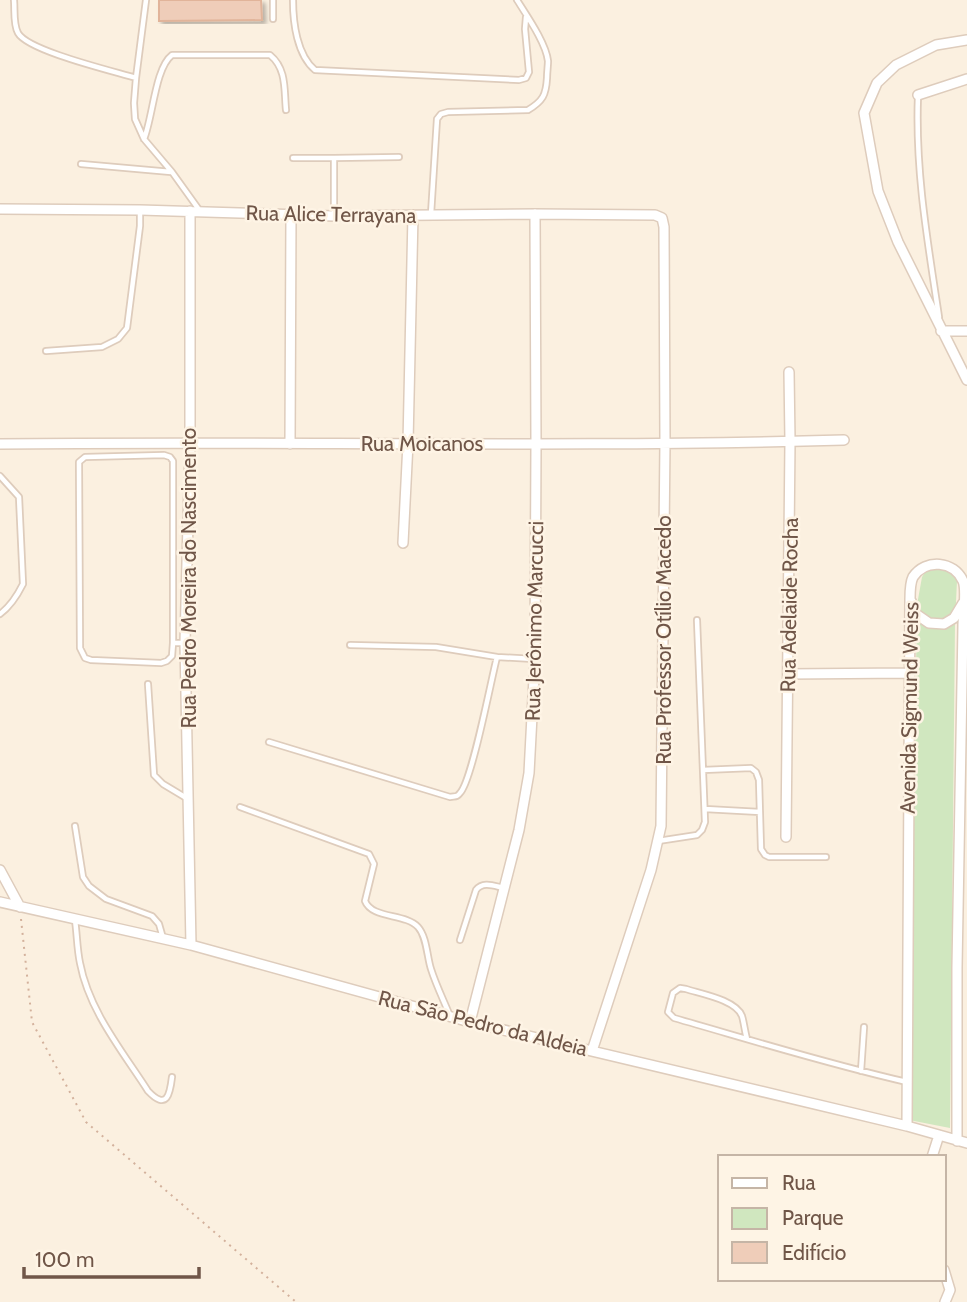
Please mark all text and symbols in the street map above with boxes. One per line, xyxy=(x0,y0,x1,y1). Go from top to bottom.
street label: Rua Alice Terrayana xyxy=(245,200,417,228)
street label: Rua Pedro Moreira do Nascimento xyxy=(176,428,201,728)
street label: Rua Moicanos xyxy=(361,431,484,456)
street label: Rua Professor Otílio Macedo xyxy=(651,515,676,765)
street label: Rua Adelaide Rocha xyxy=(775,517,803,693)
street label: Rua Jerônimo Marcucci xyxy=(520,521,548,721)
street label: Avenida Sigmund Weiss xyxy=(895,602,923,814)
street label: Rua São Pedro da Aldeia xyxy=(376,985,590,1061)
legend xyxy=(718,1155,946,1281)
text: Rua xyxy=(782,1170,816,1195)
text: Parque xyxy=(782,1205,844,1230)
scale bar xyxy=(24,1236,200,1280)
text: Edifício xyxy=(782,1240,846,1265)
text: 100 m xyxy=(35,1247,94,1272)

